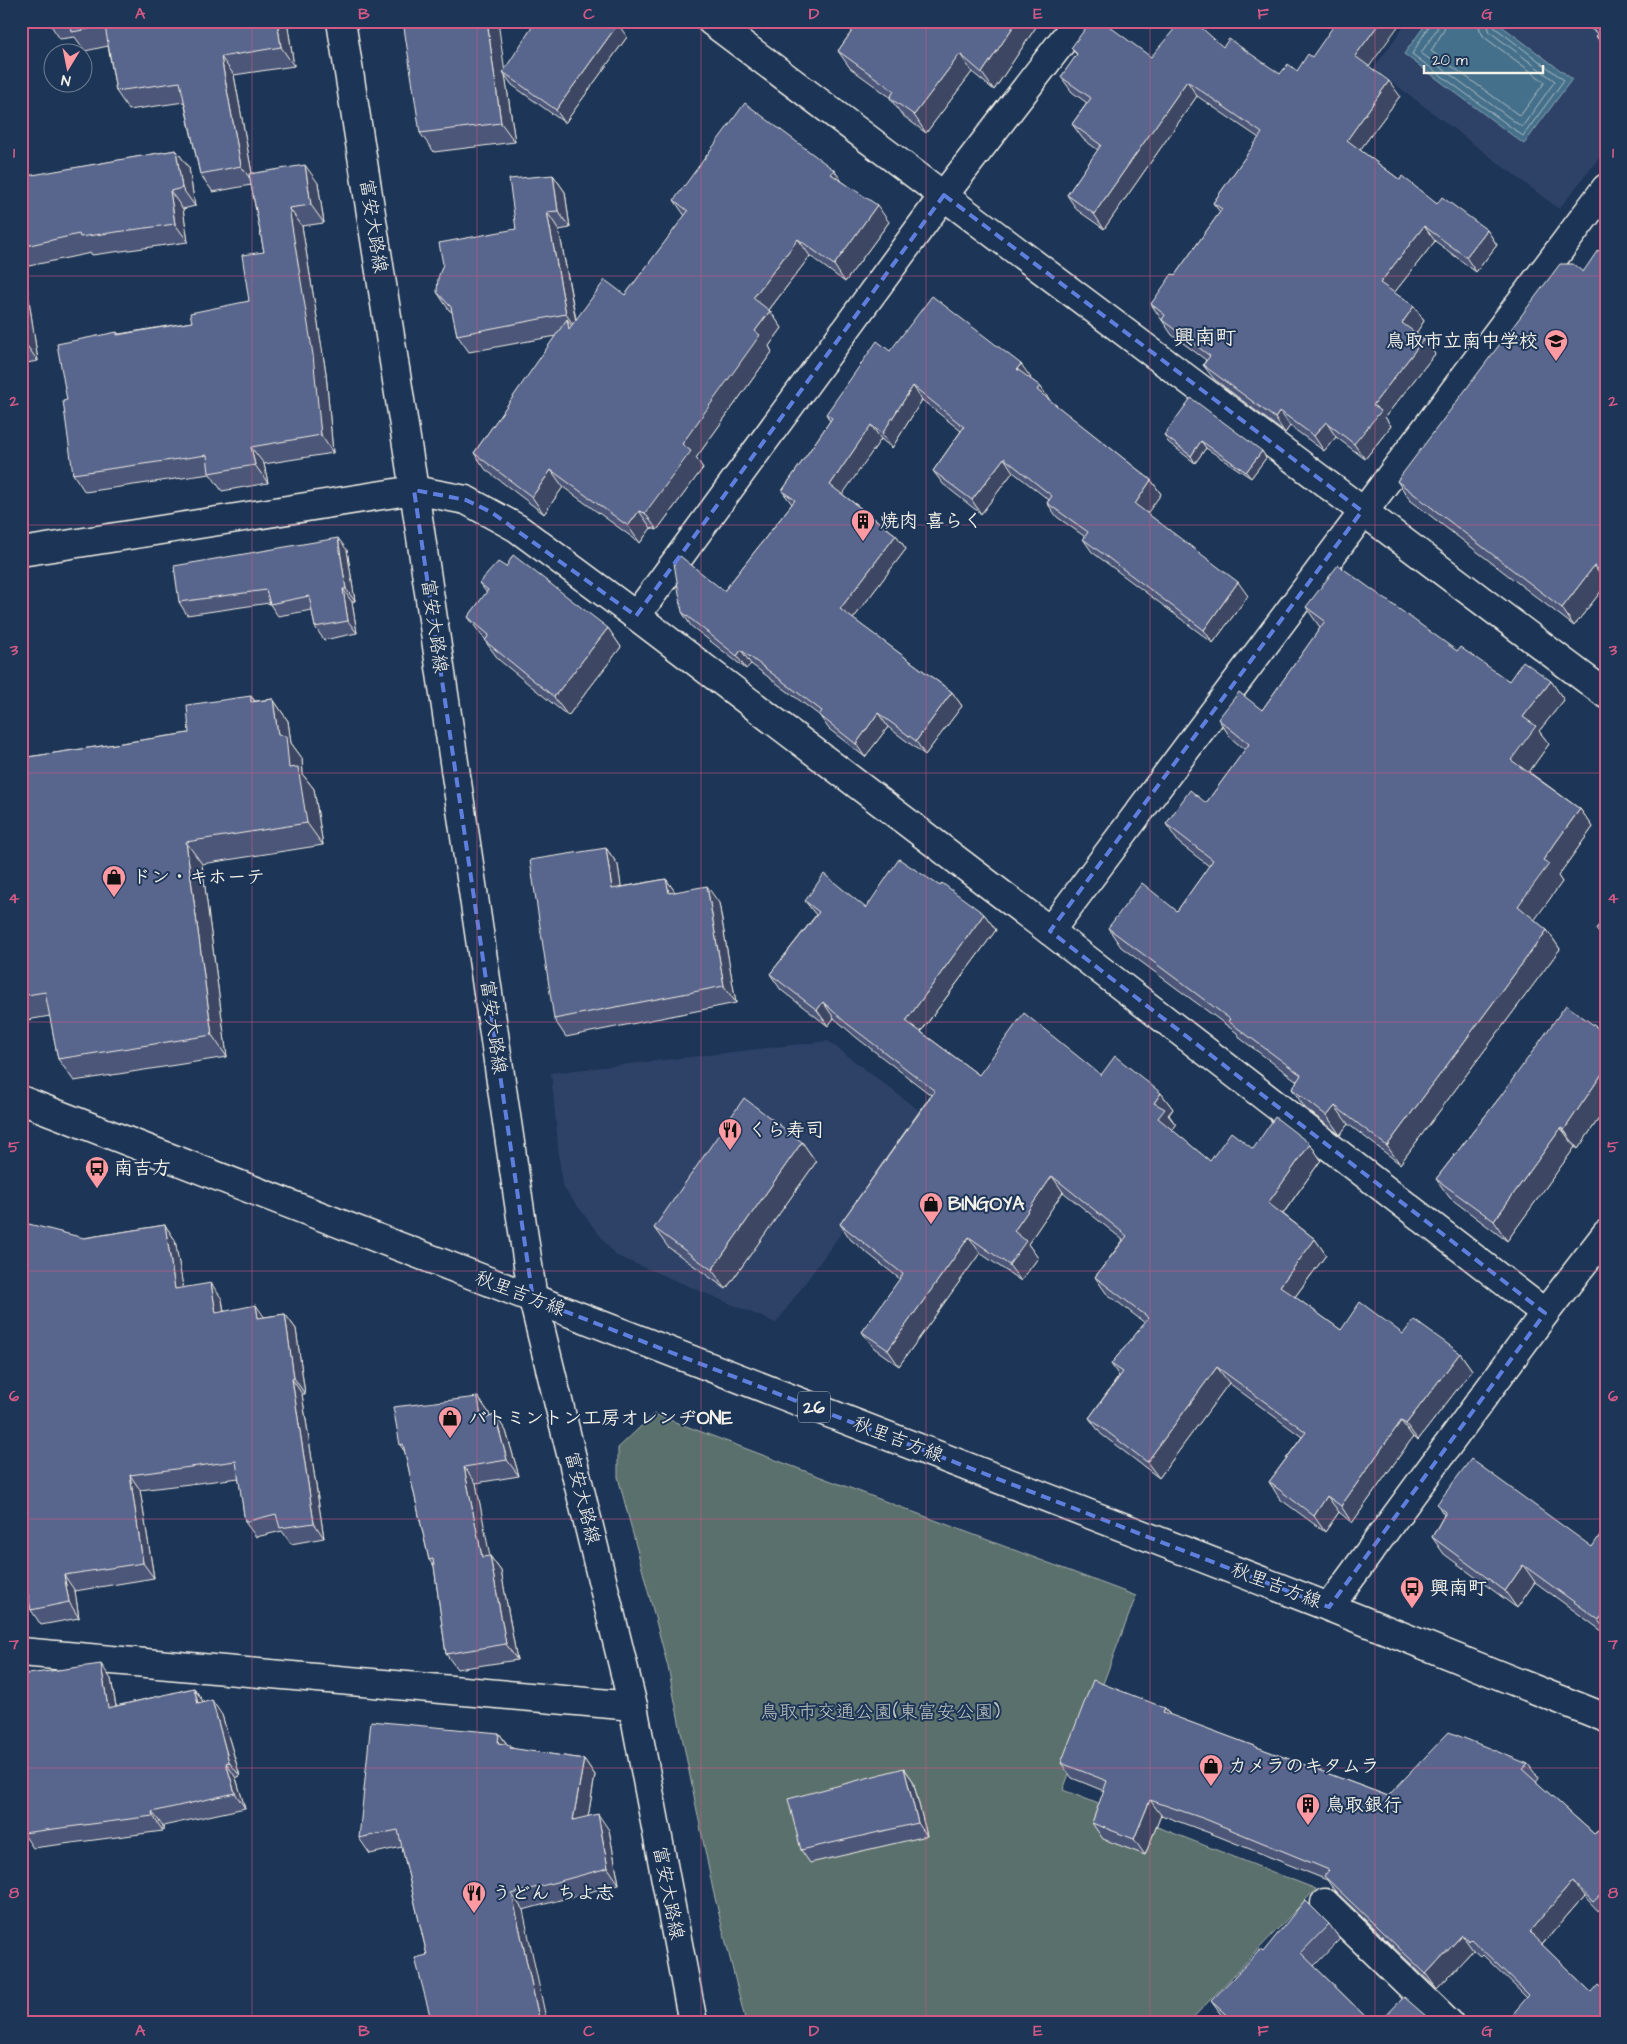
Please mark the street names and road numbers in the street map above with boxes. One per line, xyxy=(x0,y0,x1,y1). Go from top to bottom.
street label: 富安大路線 xyxy=(352,177,394,275)
street label: 富安大路線 xyxy=(414,577,454,675)
street label: 富安大路線 xyxy=(473,978,513,1076)
street label: 秋里吉方線 xyxy=(471,1264,569,1324)
road number: 26 xyxy=(798,1391,830,1422)
street label: 秋里吉方線 xyxy=(849,1410,947,1470)
street label: 富安大路線 xyxy=(557,1449,607,1547)
street label: 秋里吉方線 xyxy=(1227,1556,1325,1616)
street label: 富安大路線 xyxy=(646,1844,690,1942)

